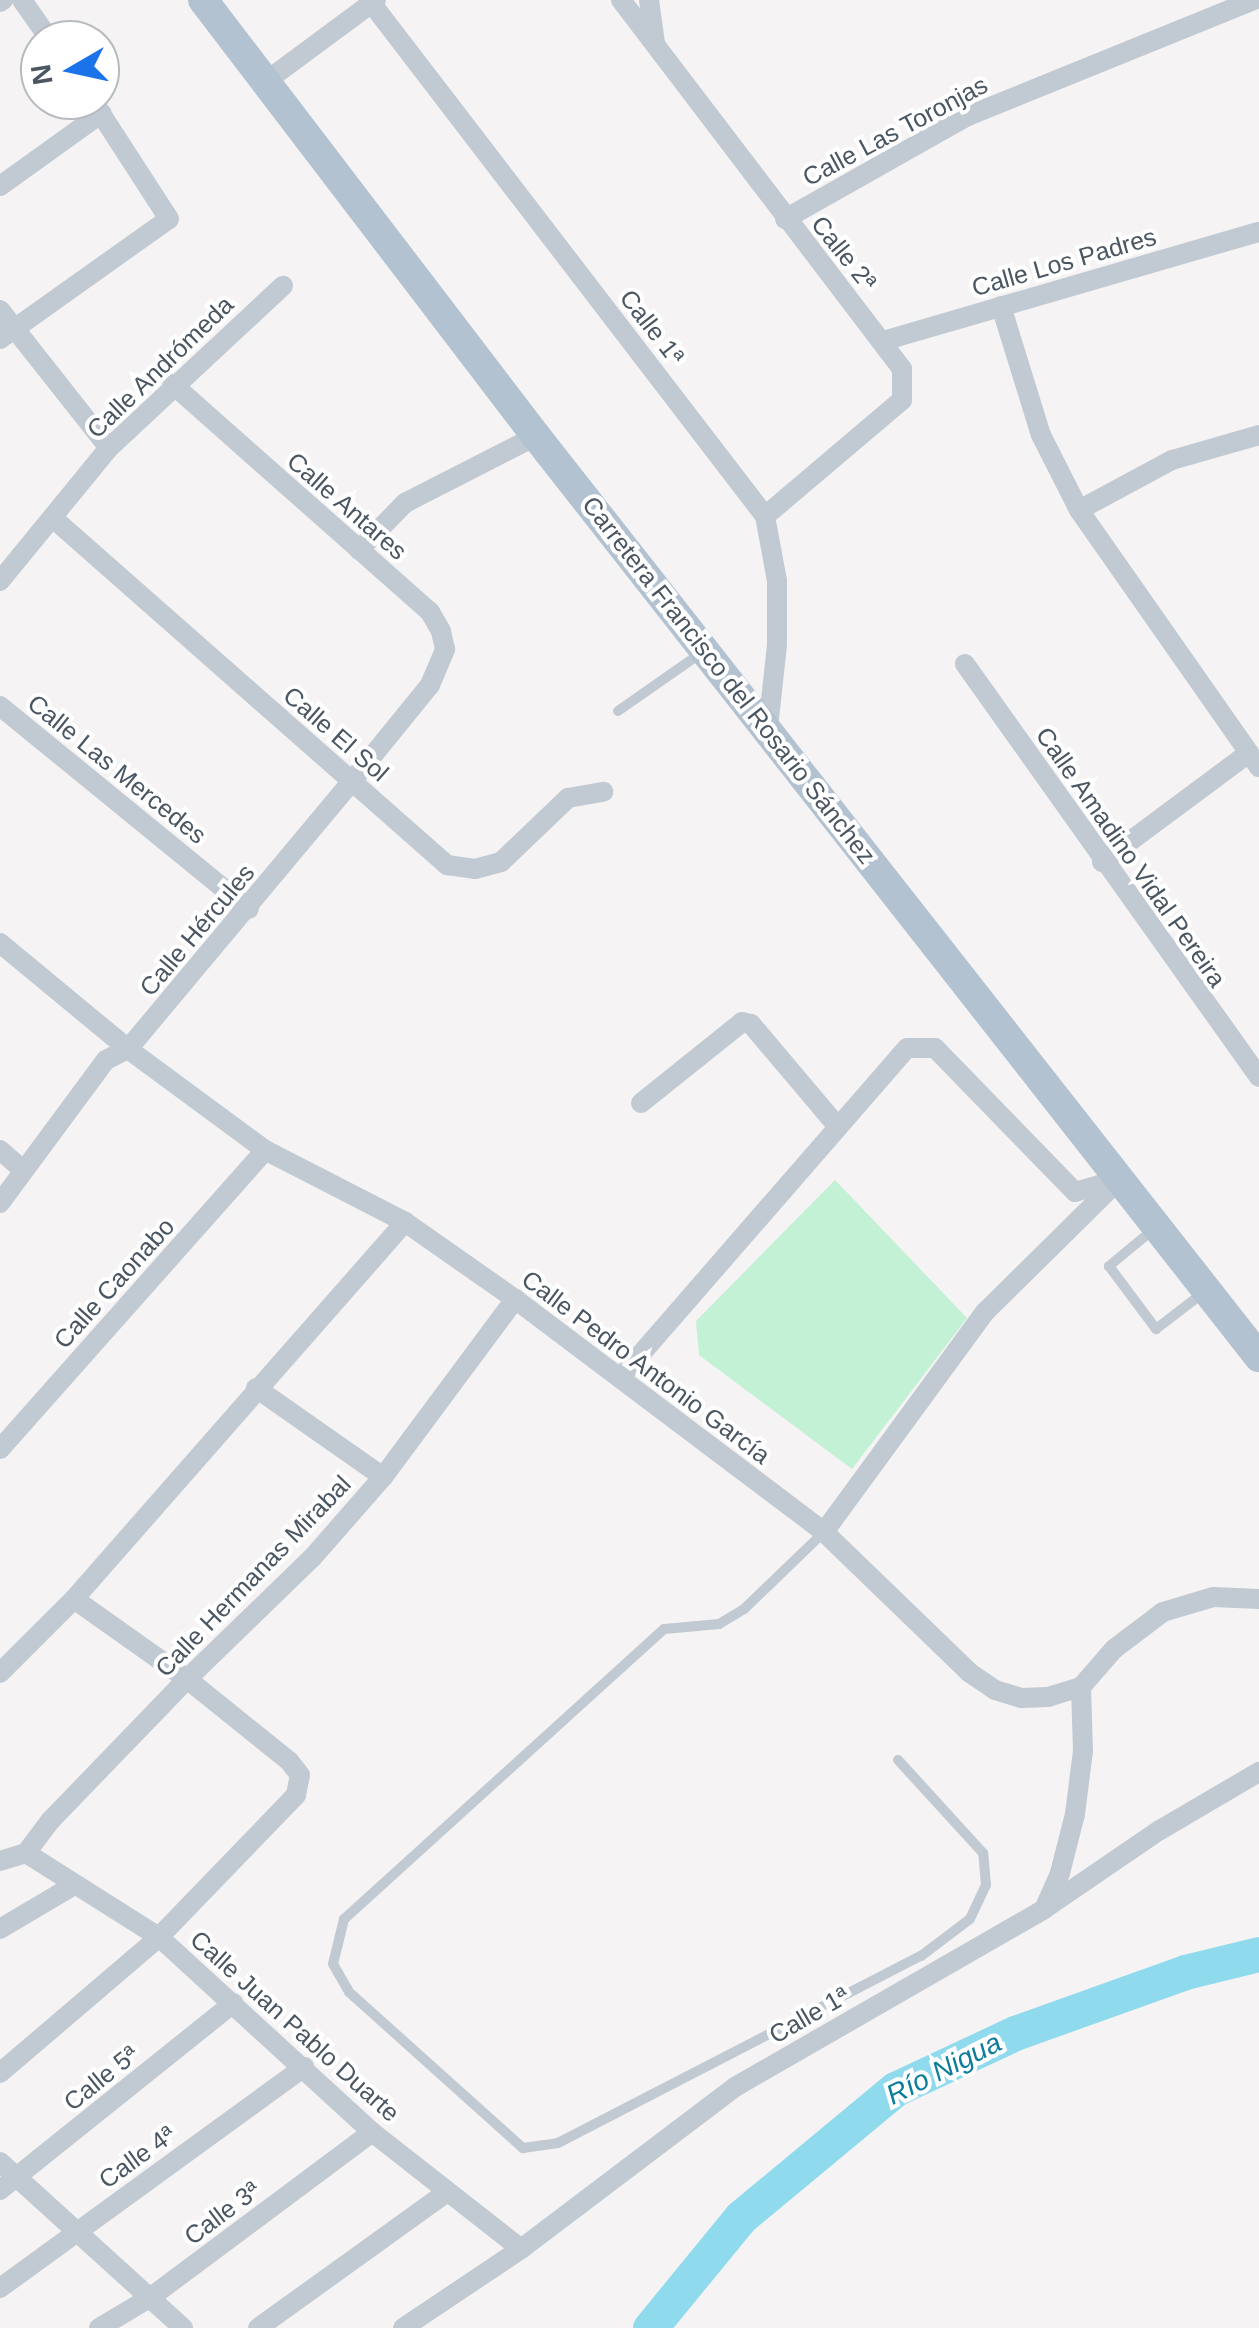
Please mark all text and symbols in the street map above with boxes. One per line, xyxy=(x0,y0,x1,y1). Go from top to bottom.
north arrow xyxy=(20,20,120,120)
text: N xyxy=(25,62,59,87)
street label: Calle Las Toronjas xyxy=(797,69,993,193)
street label: Calle 2ª xyxy=(805,210,883,296)
street label: Calle Los Padres xyxy=(968,221,1160,303)
street label: Calle 1ª xyxy=(613,283,691,371)
street label: Calle Andrómeda xyxy=(80,289,240,445)
street label: Calle Antares xyxy=(281,445,413,567)
street label: Carretera Francisco del Rosario Sánchez xyxy=(576,490,882,870)
street label: Calle El Sol xyxy=(277,680,395,788)
street label: Calle Las Mercedes xyxy=(22,688,212,850)
street label: Calle Amadino Vidal Pereira xyxy=(1029,721,1233,993)
street label: Calle Hércules xyxy=(133,858,261,1002)
street label: Calle Caonabo xyxy=(48,1212,180,1354)
street label: Calle Pedro Antonio García xyxy=(515,1263,777,1471)
street label: Calle Hermanas Mirabal xyxy=(149,1469,357,1683)
street label: Calle Juan Pablo Duarte xyxy=(184,1924,406,2128)
street label: Calle 1ª xyxy=(764,1980,854,2050)
water label: Río Nigua xyxy=(881,2026,1007,2112)
street label: Calle 5ª xyxy=(58,2039,144,2117)
street label: Calle 4ª xyxy=(93,2119,181,2195)
street label: Calle 3ª xyxy=(178,2175,266,2251)

